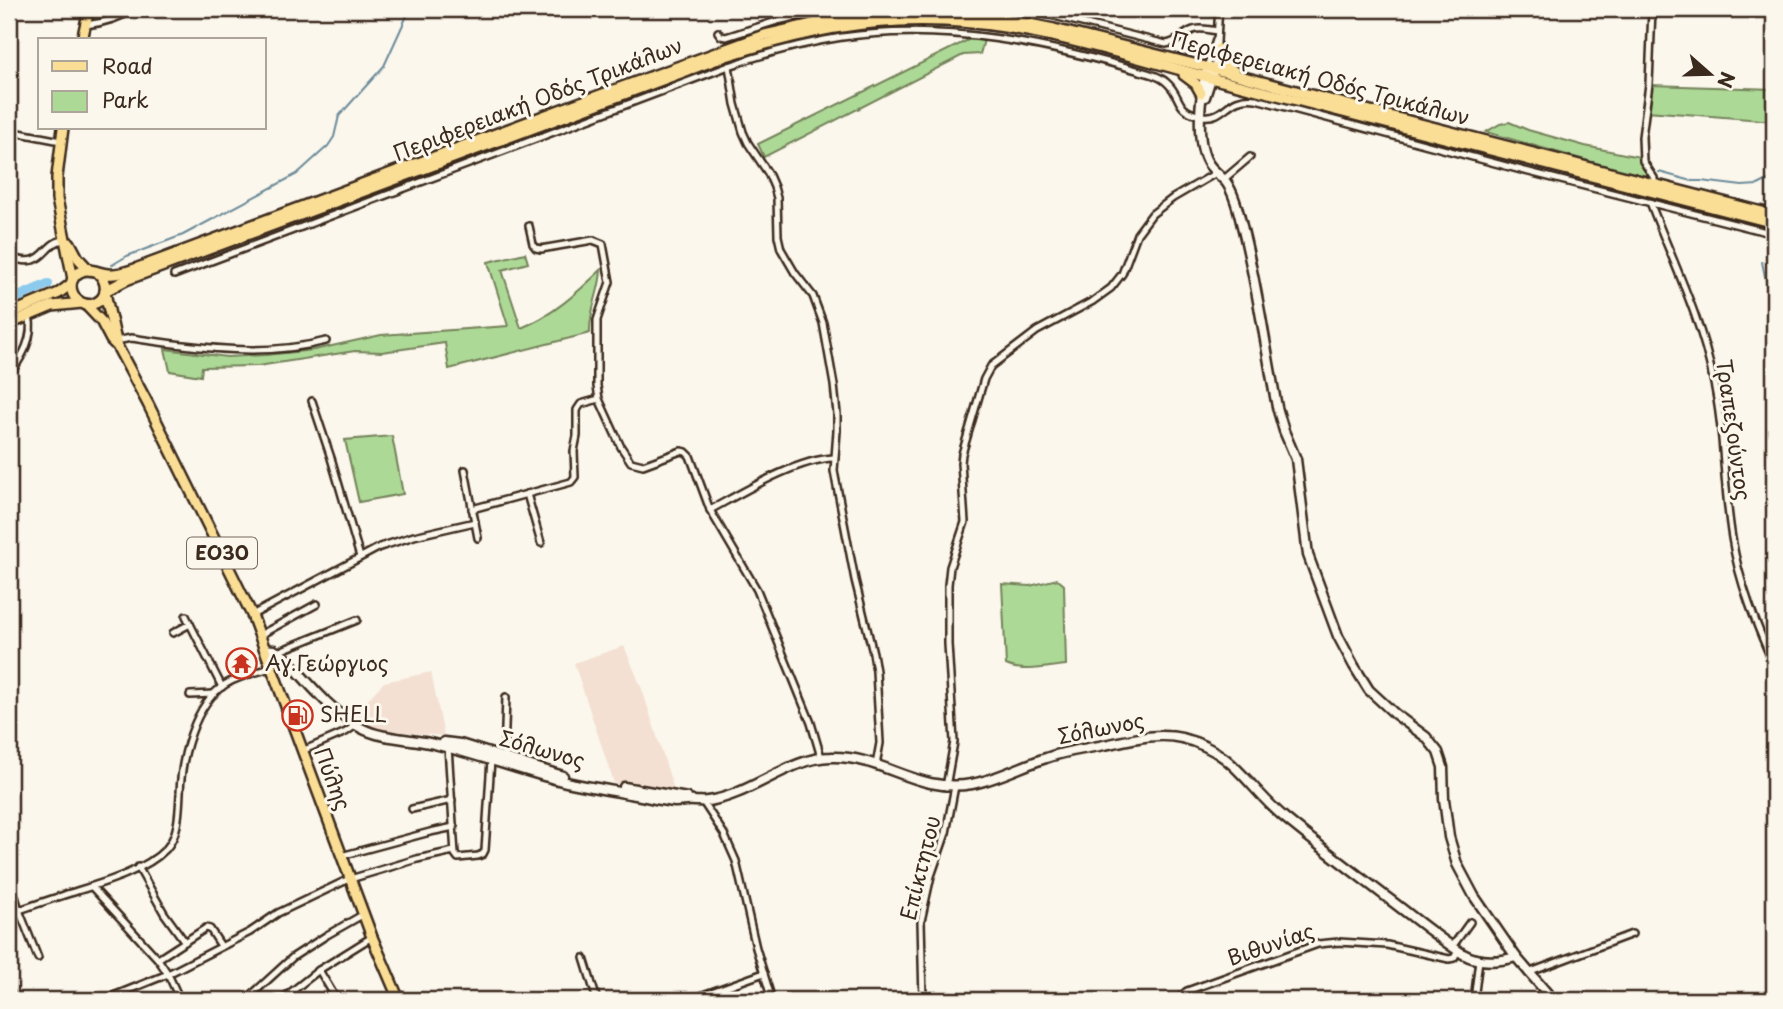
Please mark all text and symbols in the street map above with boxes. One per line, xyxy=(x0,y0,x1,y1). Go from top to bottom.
street label: Περιφερειακή Οδός Τρικάλων xyxy=(1167,22,1474,132)
street label: Περιφερειακή Οδός Τρικάλων xyxy=(388,28,687,168)
legend xyxy=(38,38,266,130)
north arrow xyxy=(1674,38,1744,108)
text: Road xyxy=(102,49,153,81)
text: N xyxy=(1711,68,1743,92)
text: Park xyxy=(102,83,149,115)
street label: Τραπεζούντος xyxy=(1709,357,1761,503)
road number: ΕΟ30 xyxy=(187,538,257,568)
place label: Αγ.Γεώργιος xyxy=(265,646,388,678)
temple icon: Αγ.Γεώργιος xyxy=(225,647,259,681)
place label: SHELL xyxy=(320,697,387,729)
fuel station icon: SHELL xyxy=(280,698,314,732)
street label: Σόλωνος xyxy=(1055,703,1147,751)
street label: Σόλωνος xyxy=(496,721,589,776)
street label: Πύλης xyxy=(307,742,361,815)
street label: Επίκτητου xyxy=(891,812,947,923)
street label: Βιθυνίας xyxy=(1223,913,1318,973)

